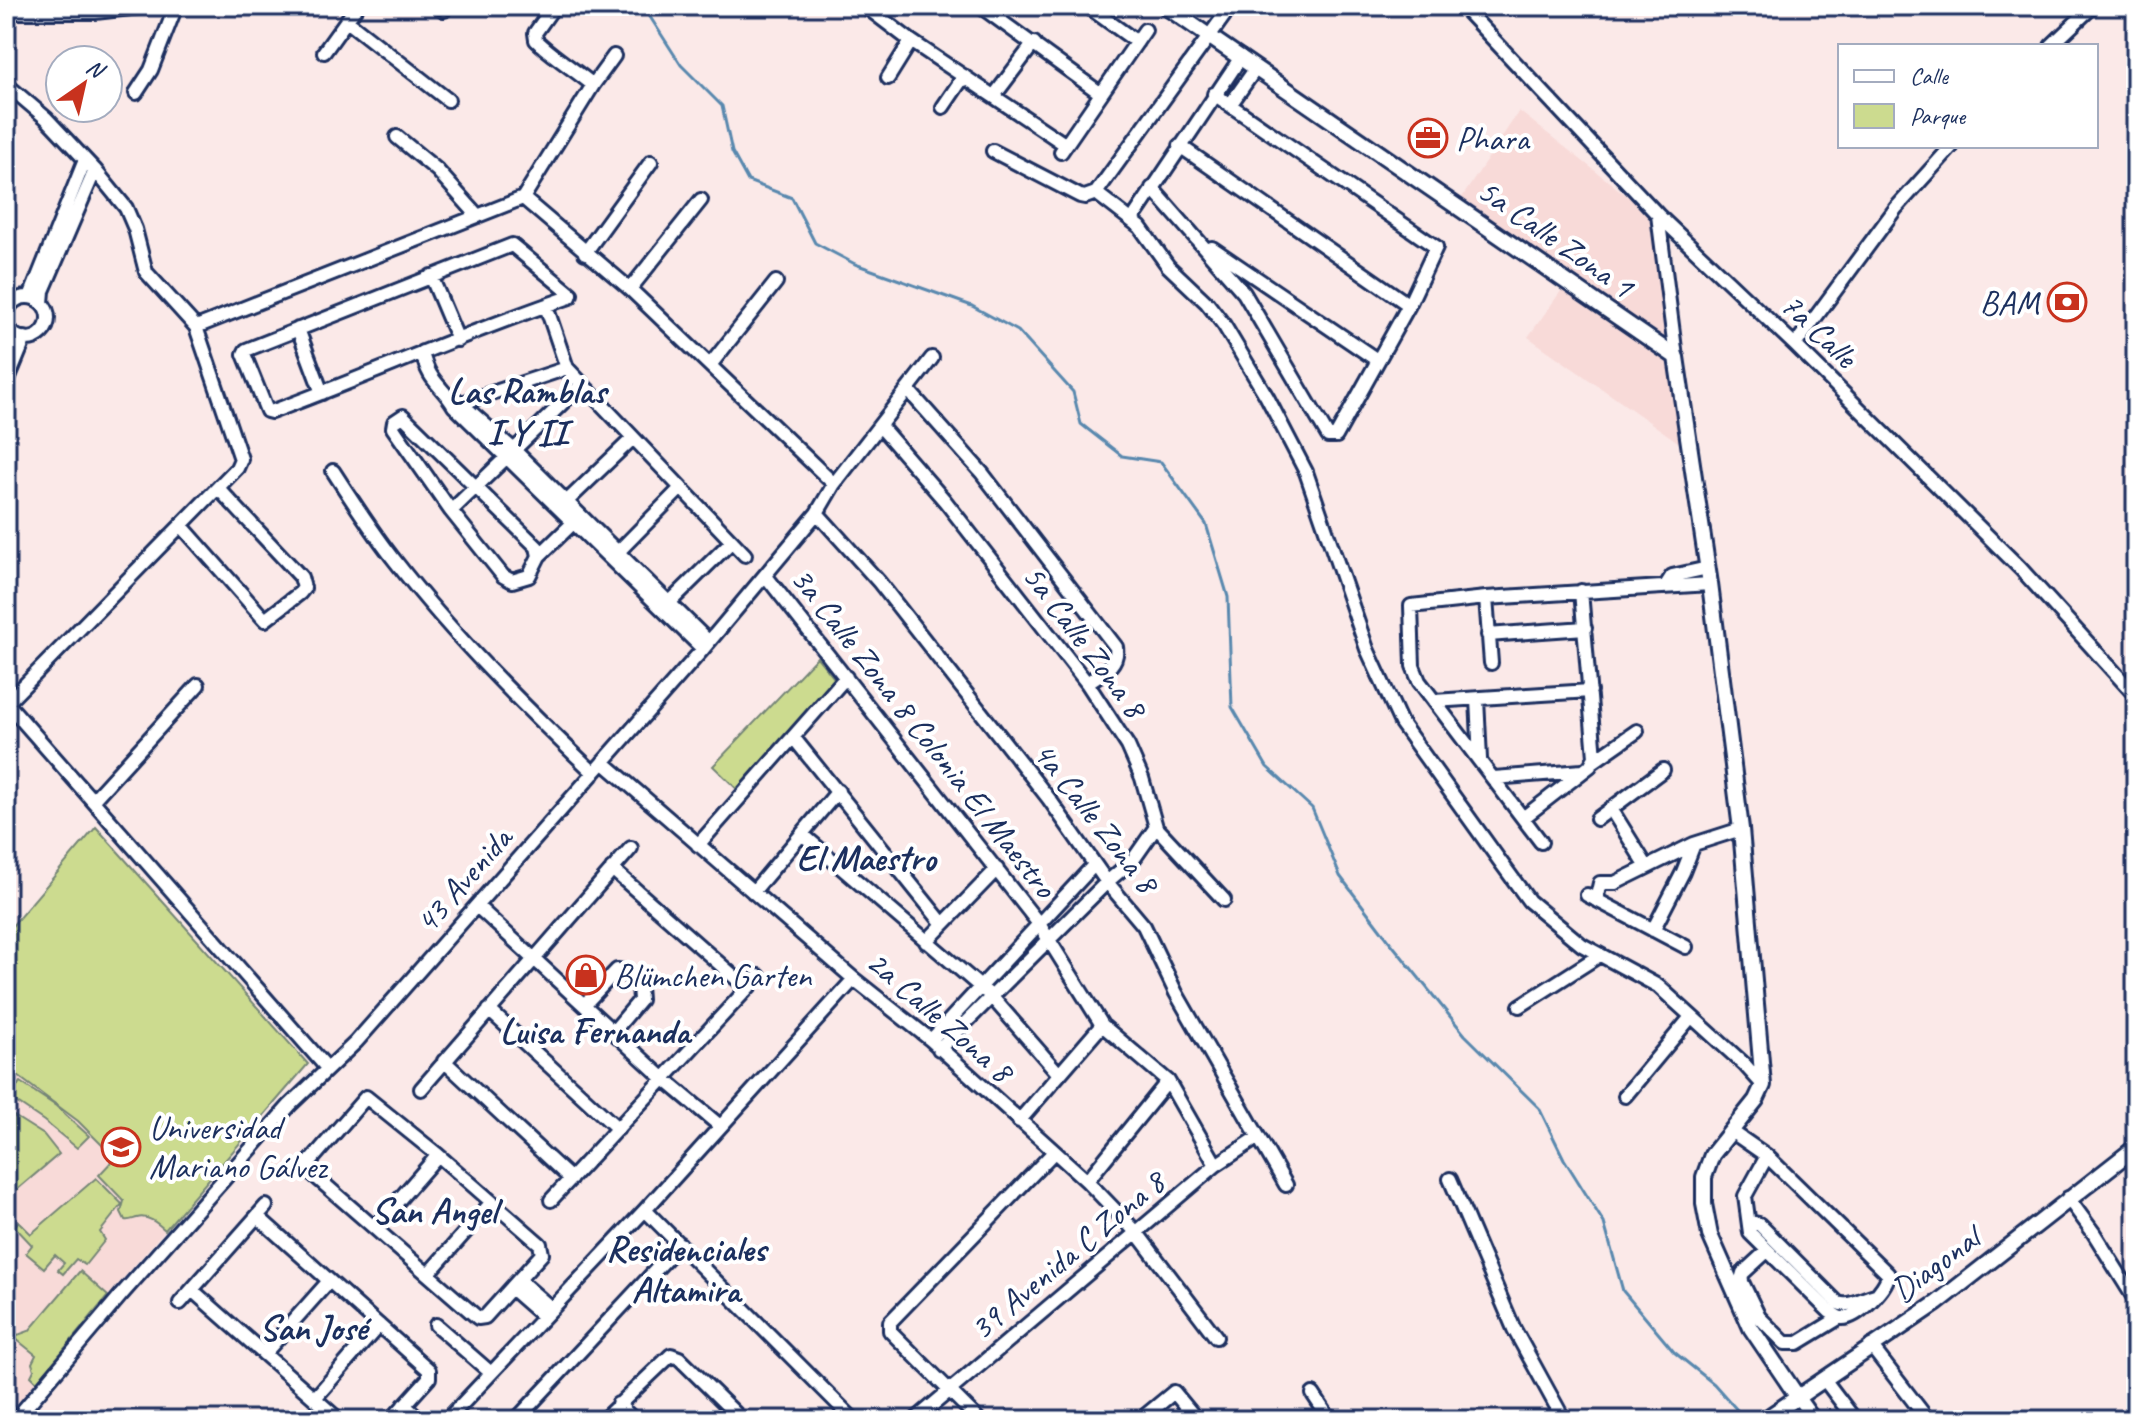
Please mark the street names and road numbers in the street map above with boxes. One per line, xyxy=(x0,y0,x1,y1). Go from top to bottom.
street label: 5a Calle Zona 1 xyxy=(1470,168,1644,309)
street label: 7a Calle xyxy=(1771,283,1868,378)
street label: 5a Calle Zona 8 xyxy=(1013,556,1159,729)
street label: 3a Calle Zona 8 Colonia El Maestro xyxy=(782,558,1066,906)
street label: 4a Calle Zona 8 xyxy=(1023,732,1171,904)
street label: 43 Avenida xyxy=(405,816,523,942)
street label: 2a Calle Zona 8 xyxy=(858,940,1025,1094)
street label: 39 Avenida C Zona 8 xyxy=(961,1158,1176,1349)
street label: Diagonal xyxy=(1882,1213,1993,1311)

